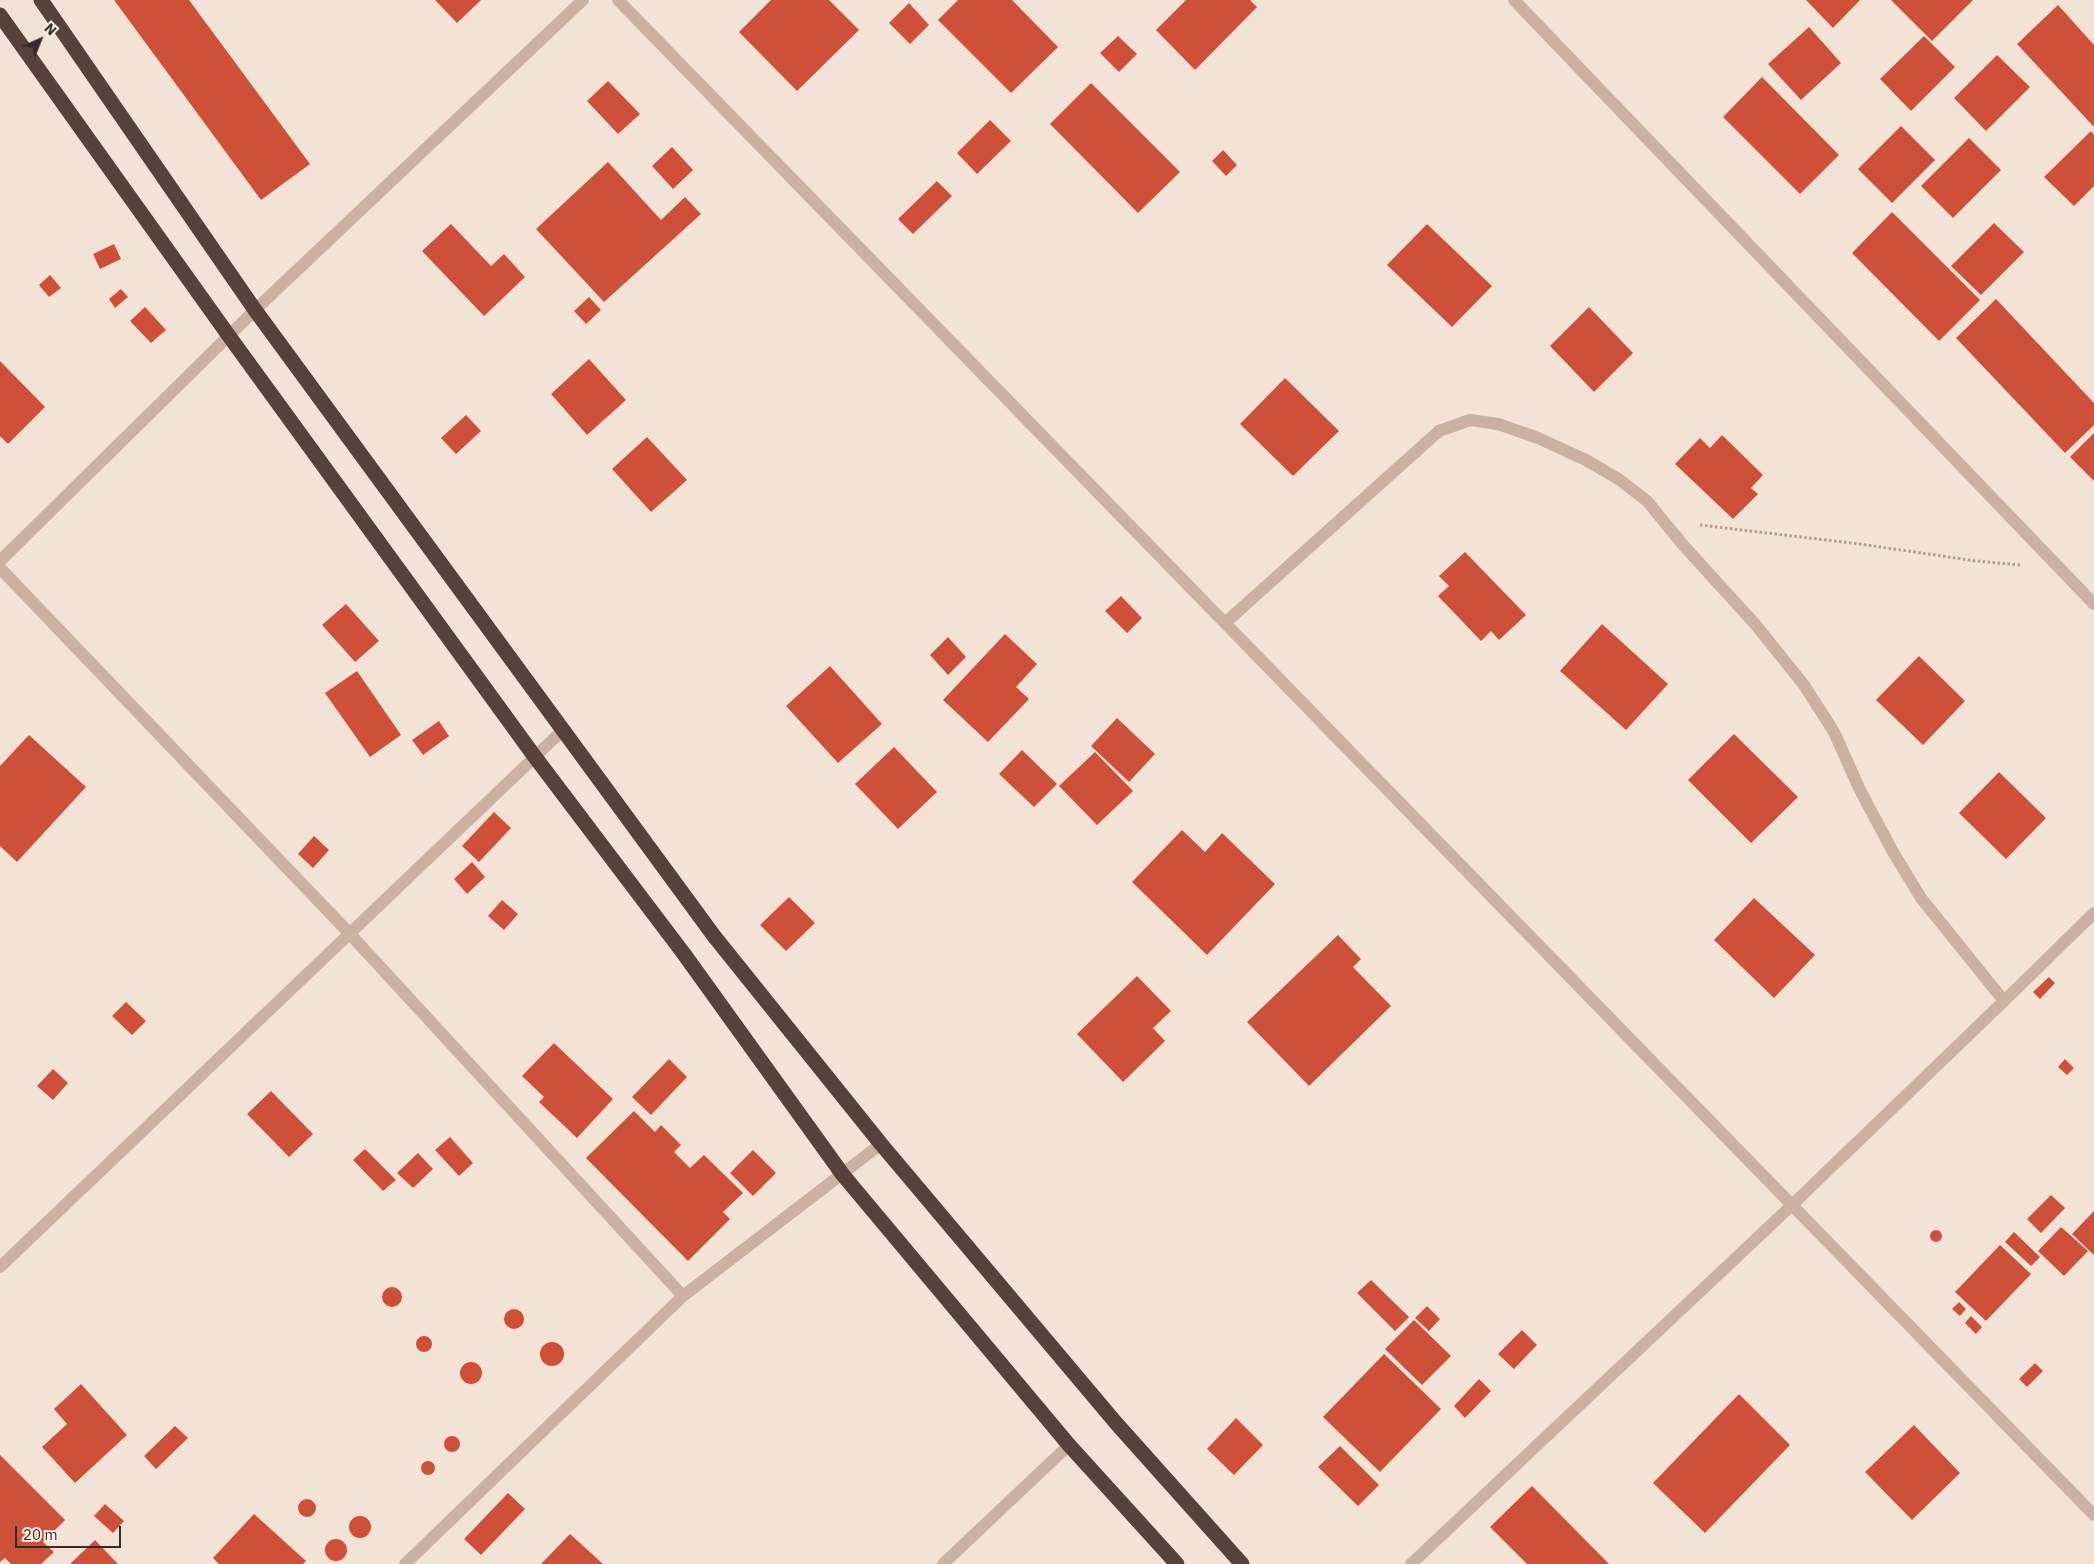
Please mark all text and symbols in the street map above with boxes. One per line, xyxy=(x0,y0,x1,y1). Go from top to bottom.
north arrow xyxy=(15,15,65,65)
text: N xyxy=(41,19,60,39)
scale bar xyxy=(18,1516,124,1548)
text: 20 m xyxy=(23,1525,58,1544)

